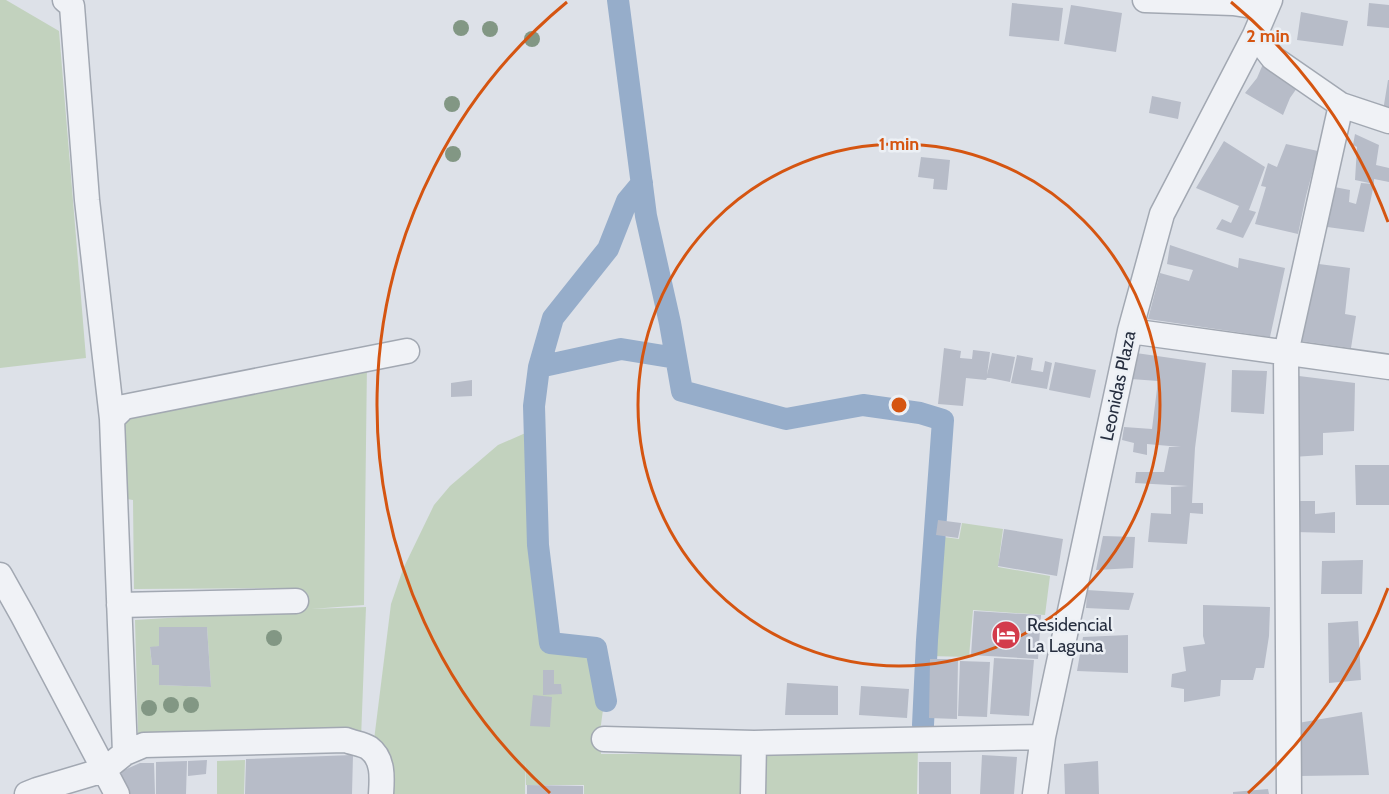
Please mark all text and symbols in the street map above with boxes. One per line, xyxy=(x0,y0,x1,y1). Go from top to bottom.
text: 2 min xyxy=(1246,25,1290,47)
text: 1 min xyxy=(879,133,919,155)
street label: Leonidas Plaza xyxy=(1096,329,1140,443)
centre of rings xyxy=(889,395,909,415)
place label: Residencial La Laguna xyxy=(1027,614,1113,657)
hotel icon: Residencial La Laguna xyxy=(990,619,1022,651)

